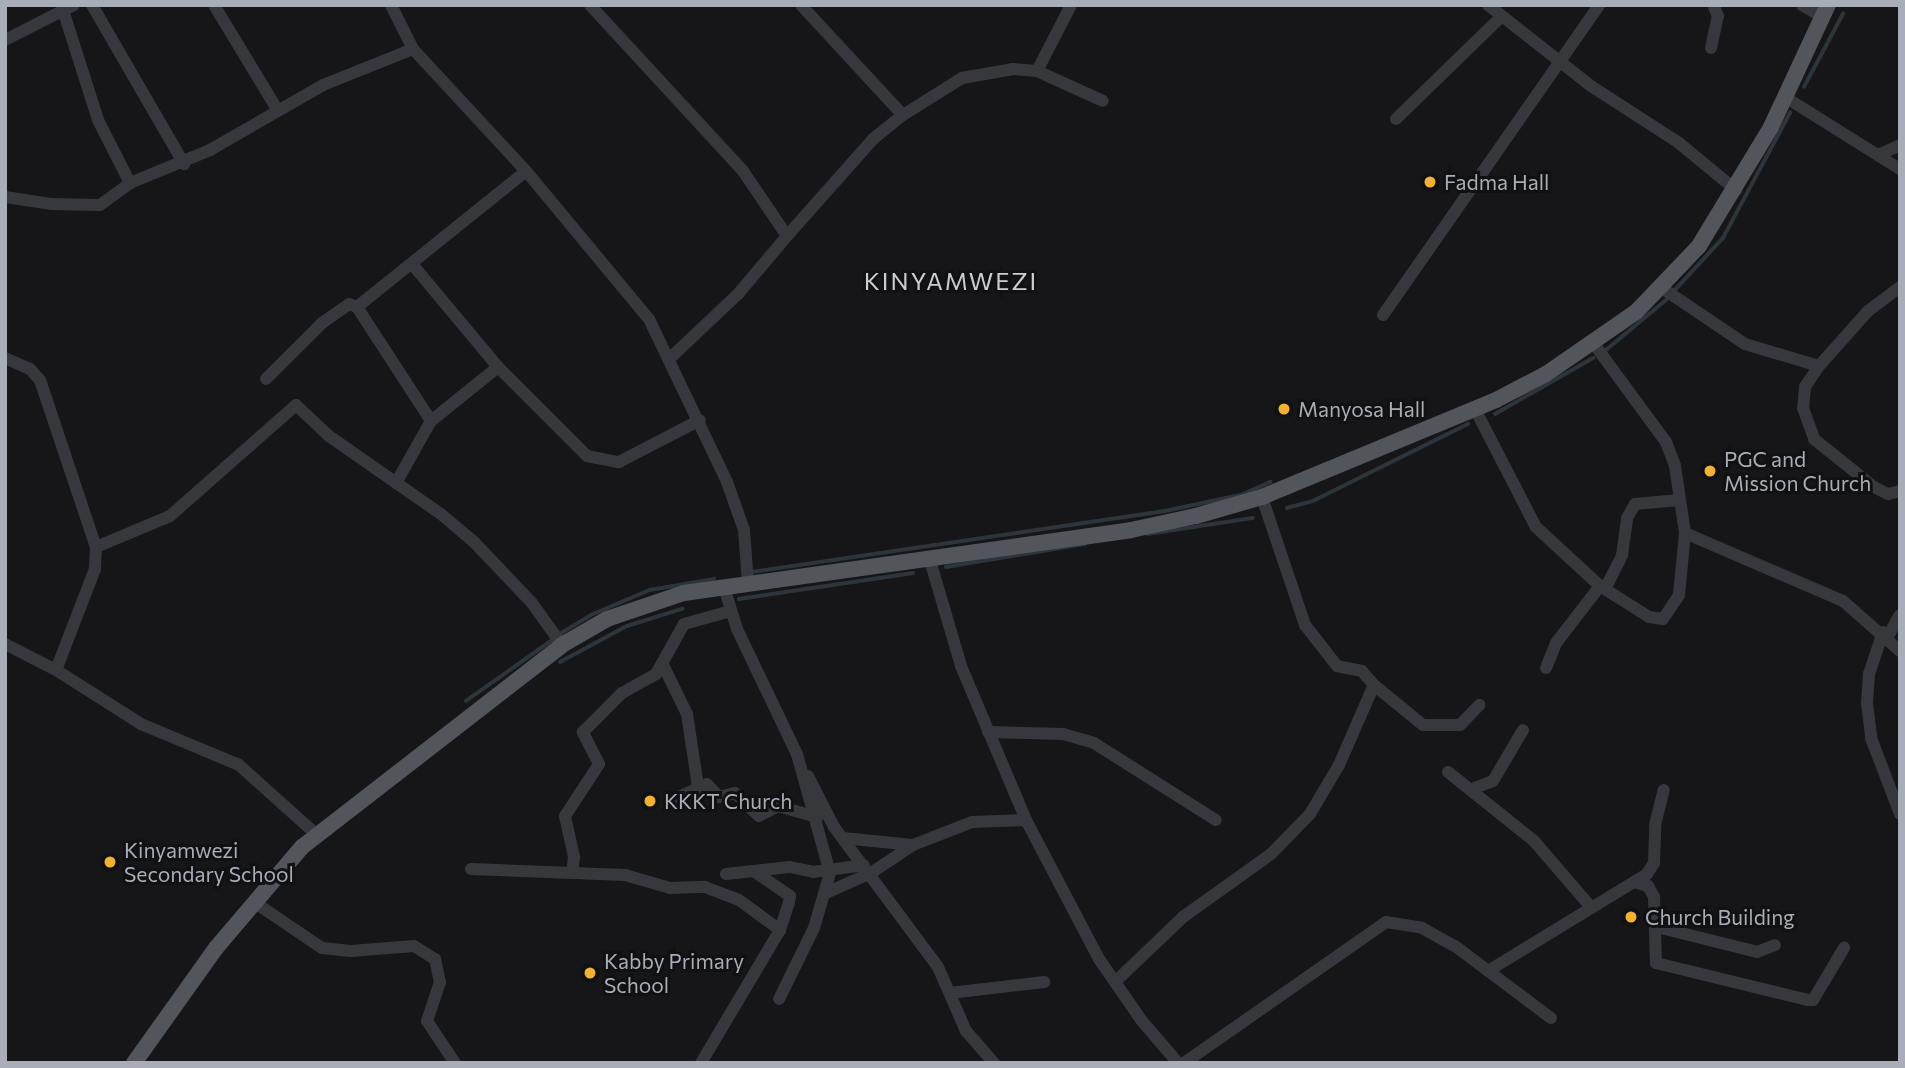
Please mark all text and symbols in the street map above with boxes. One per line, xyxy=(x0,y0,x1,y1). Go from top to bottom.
place label: Fadma Hall xyxy=(1444,169,1549,195)
marker: Fadma Hall xyxy=(1422,174,1438,190)
district label: KINYAMWEZI xyxy=(865,267,1037,295)
place label: Manyosa Hall xyxy=(1298,396,1425,422)
marker: Manyosa Hall xyxy=(1276,401,1292,417)
place label: PGC and Mission Church xyxy=(1724,446,1871,496)
marker: PGC and Mission Church xyxy=(1702,463,1718,479)
place label: KKKT Church xyxy=(664,788,792,814)
marker: KKKT Church xyxy=(642,793,658,809)
place label: Kinyamwezi Secondary School xyxy=(124,837,294,887)
marker: Kinyamwezi Secondary School xyxy=(102,854,118,870)
place label: Church Building xyxy=(1645,904,1795,930)
marker: Church Building xyxy=(1623,909,1639,925)
place label: Kabby Primary School xyxy=(604,948,744,998)
marker: Kabby Primary School xyxy=(582,965,598,981)

